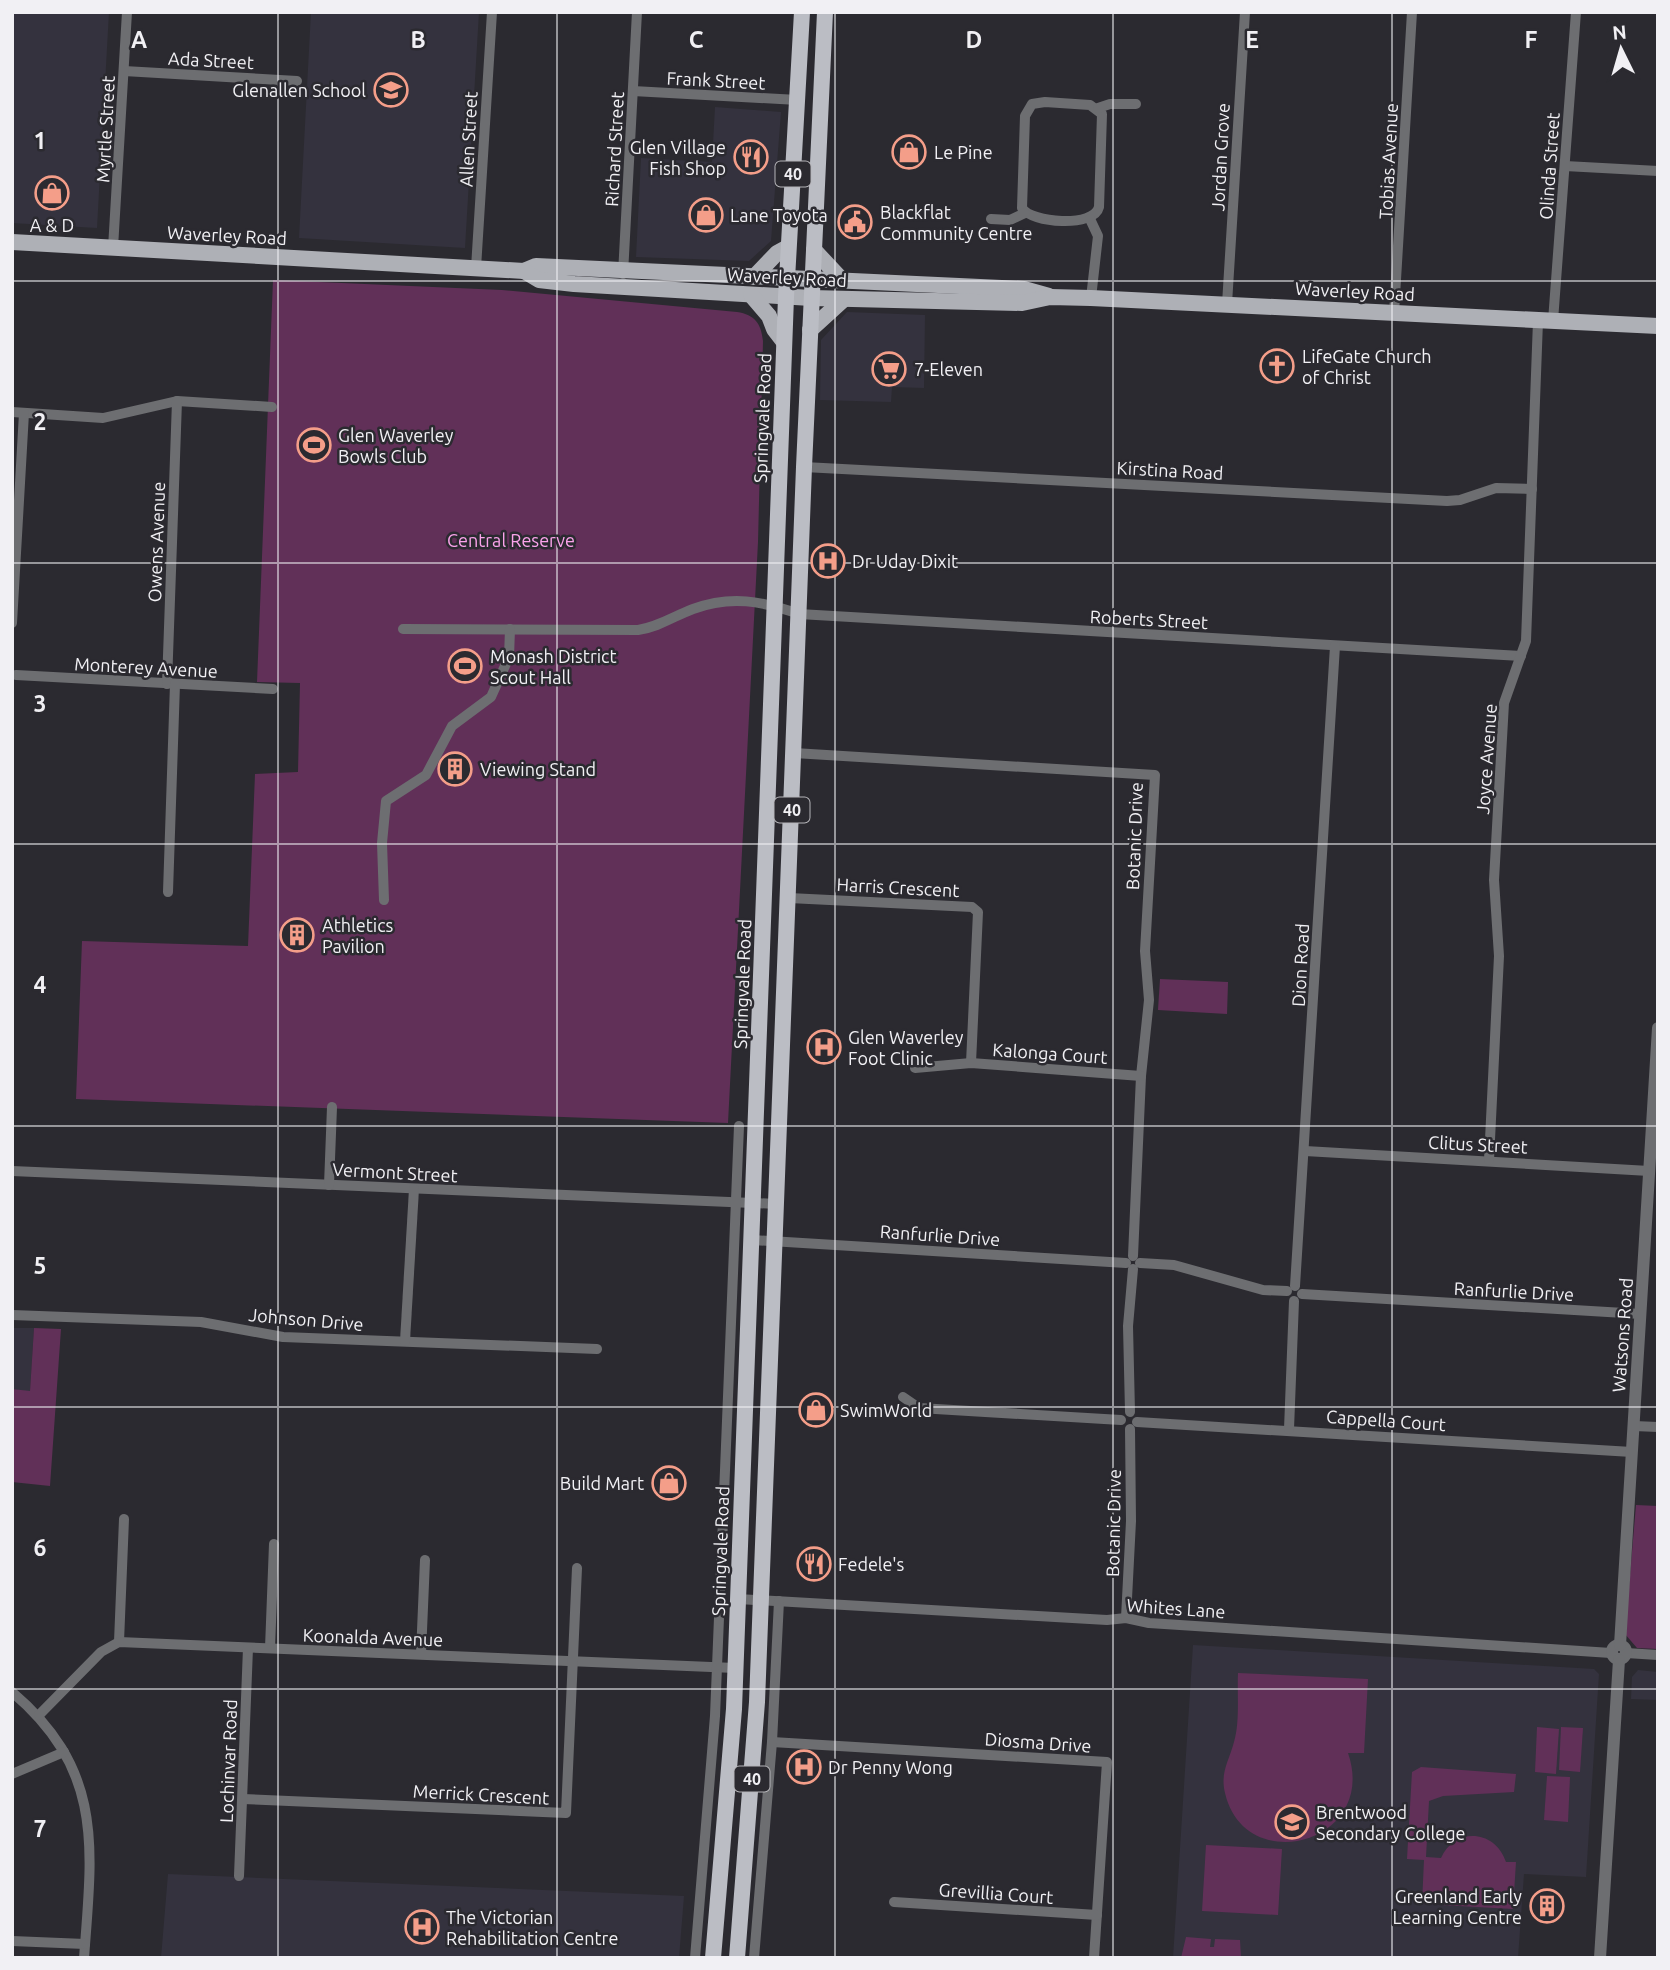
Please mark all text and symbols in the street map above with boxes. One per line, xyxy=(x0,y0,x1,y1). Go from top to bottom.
north arrow xyxy=(1586,14,1656,84)
text: N xyxy=(1611,20,1628,44)
text: A xyxy=(131,27,147,52)
text: B xyxy=(410,27,426,52)
text: C xyxy=(689,27,704,52)
text: D xyxy=(966,27,982,52)
text: E xyxy=(1245,27,1259,52)
text: F xyxy=(1525,27,1538,52)
street label: Ada Street xyxy=(168,48,254,72)
street label: Frank Street xyxy=(666,67,766,93)
school or university icon: Glenallen School xyxy=(372,71,410,109)
street label: Myrtle Street xyxy=(92,75,118,183)
place label: Glenallen School xyxy=(232,80,366,100)
street label: Allen Street xyxy=(456,91,480,187)
street label: Richard Street xyxy=(601,91,627,207)
street label: Jordan Grove xyxy=(1207,102,1233,212)
street label: Tobias Avenue xyxy=(1375,102,1401,220)
street label: Olinda Street xyxy=(1535,112,1563,220)
text: 1 xyxy=(34,128,46,153)
shop icon: Le Pine xyxy=(890,133,928,171)
place label: Glen Village Fish Shop xyxy=(630,137,726,178)
restaurant icon: Glen Village Fish Shop xyxy=(732,138,770,176)
place label: Le Pine xyxy=(934,142,993,162)
road number: 40 xyxy=(776,162,810,186)
shop icon: A & D xyxy=(33,174,71,212)
shop icon: Lane Toyota xyxy=(687,196,725,234)
place label: Blackflat Community Centre xyxy=(880,202,1032,243)
public building icon: Blackflat Community Centre xyxy=(836,203,874,241)
place label: Lane Toyota xyxy=(730,205,828,225)
place label: A & D xyxy=(30,215,74,235)
street label: Waverley Road xyxy=(167,222,287,248)
street label: Waverley Road xyxy=(727,264,847,290)
street label: Waverley Road xyxy=(1295,278,1415,304)
place label: LifeGate Church of Christ xyxy=(1302,346,1432,387)
church icon: LifeGate Church of Christ xyxy=(1258,347,1296,385)
supermarket icon: 7-Eleven xyxy=(870,350,908,388)
street label: Springvale Road xyxy=(750,353,774,483)
place label: 7-Eleven xyxy=(914,359,983,379)
text: 2 xyxy=(34,409,46,434)
place label: Glen Waverley Bowls Club xyxy=(338,425,454,466)
sports icon: Glen Waverley Bowls Club xyxy=(295,426,333,464)
street label: Kirstina Road xyxy=(1116,457,1224,483)
street label: Owens Avenue xyxy=(144,481,168,603)
park label: Central Reserve xyxy=(447,530,575,550)
hospital icon: Dr Uday Dixit xyxy=(809,542,847,580)
place label: Dr Uday Dixit xyxy=(852,551,958,571)
street label: Roberts Street xyxy=(1089,606,1209,632)
place label: Monash District Scout Hall xyxy=(490,646,617,687)
sports icon: Monash District Scout Hall xyxy=(446,647,484,685)
street label: Monterey Avenue xyxy=(74,653,218,681)
text: 3 xyxy=(34,691,46,716)
street label: Joyce Avenue xyxy=(1472,703,1500,815)
building icon: Viewing Stand xyxy=(436,750,474,788)
place label: Viewing Stand xyxy=(480,759,596,779)
street label: Botanic Drive xyxy=(1122,782,1146,890)
road number: 40 xyxy=(774,797,810,822)
street label: Harris Crescent xyxy=(836,874,960,900)
place label: Athletics Pavilion xyxy=(322,915,394,956)
building icon: Athletics Pavilion xyxy=(278,916,316,954)
street label: Springvale Road xyxy=(730,919,754,1049)
street label: Dion Road xyxy=(1288,923,1312,1007)
text: 4 xyxy=(34,972,47,997)
place label: Glen Waverley Foot Clinic xyxy=(848,1027,964,1068)
hospital icon: Glen Waverley Foot Clinic xyxy=(805,1028,843,1066)
street label: Kalonga Court xyxy=(992,1039,1108,1067)
street label: Clitus Street xyxy=(1428,1131,1528,1157)
street label: Vermont Street xyxy=(332,1159,458,1185)
street label: Ranfurlie Drive xyxy=(879,1221,1001,1249)
text: 5 xyxy=(34,1253,46,1278)
street label: Watsons Road xyxy=(1608,1277,1636,1393)
street label: Ranfurlie Drive xyxy=(1453,1278,1575,1304)
street label: Johnson Drive xyxy=(248,1304,364,1334)
shop icon: SwimWorld xyxy=(797,1391,835,1429)
place label: SwimWorld xyxy=(840,1400,932,1420)
street label: Cappella Court xyxy=(1326,1406,1446,1434)
shop icon: Build Mart xyxy=(650,1464,688,1502)
street label: Botanic Drive xyxy=(1102,1469,1124,1577)
place label: Build Mart xyxy=(560,1473,644,1493)
street label: Springvale Road xyxy=(708,1486,732,1616)
text: 6 xyxy=(34,1535,47,1560)
restaurant icon: Fedele's xyxy=(795,1545,833,1583)
place label: Fedele's xyxy=(838,1554,905,1574)
street label: Whites Lane xyxy=(1126,1595,1226,1621)
street label: Koonalda Avenue xyxy=(302,1625,444,1649)
street label: Lochinvar Road xyxy=(216,1699,240,1823)
street label: Diosma Drive xyxy=(984,1728,1092,1756)
hospital icon: Dr Penny Wong xyxy=(785,1748,823,1786)
place label: Dr Penny Wong xyxy=(828,1757,953,1777)
road number: 40 xyxy=(734,1766,770,1792)
street label: Merrick Crescent xyxy=(412,1780,550,1808)
place label: Brentwood Secondary College xyxy=(1316,1802,1466,1843)
school or university icon: Brentwood Secondary College xyxy=(1273,1803,1311,1841)
text: 7 xyxy=(34,1816,46,1841)
street label: Grevillia Court xyxy=(938,1879,1054,1907)
place label: Greenland Early Learning Centre xyxy=(1392,1886,1522,1927)
building icon: Greenland Early Learning Centre xyxy=(1528,1887,1566,1925)
place label: The Victorian Rehabilitation Centre xyxy=(446,1907,618,1948)
hospital icon: The Victorian Rehabilitation Centre xyxy=(403,1908,441,1946)

